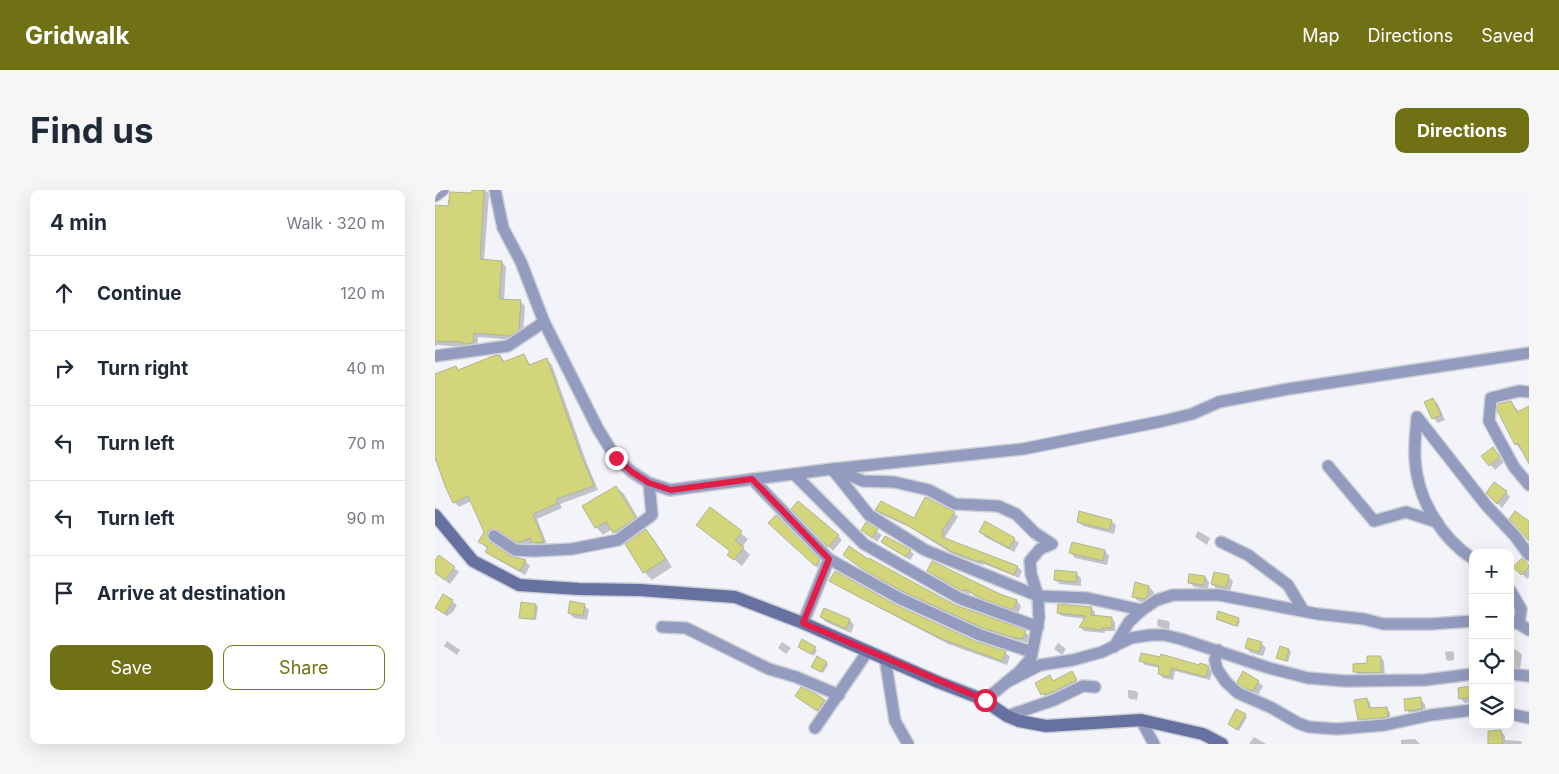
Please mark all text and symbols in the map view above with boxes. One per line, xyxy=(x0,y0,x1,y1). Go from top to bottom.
text: Gridwalk xyxy=(25,21,129,50)
text: Map xyxy=(1302,25,1340,46)
text: Directions xyxy=(1368,25,1453,46)
text: Saved xyxy=(1481,25,1534,46)
button: Directions xyxy=(1395,108,1529,153)
text: Find us xyxy=(30,109,154,151)
text: 4 min xyxy=(50,210,107,235)
text: Walk · 320 m xyxy=(287,213,385,233)
icon: ahead xyxy=(50,279,78,307)
text: Continue xyxy=(97,282,182,305)
text: 120 m xyxy=(340,283,385,303)
icon: right xyxy=(50,354,78,382)
text: Turn right xyxy=(97,357,188,380)
text: 40 m xyxy=(346,358,385,378)
icon: left xyxy=(50,429,78,457)
text: Turn left xyxy=(97,432,175,455)
text: 70 m xyxy=(348,433,385,453)
route end xyxy=(605,447,628,470)
icon: left xyxy=(50,504,78,532)
text: Turn left xyxy=(97,507,175,530)
text: 90 m xyxy=(346,508,385,528)
map controls xyxy=(1469,549,1514,729)
button: + xyxy=(1469,549,1514,594)
icon: arrive xyxy=(50,579,78,607)
text: Arrive at destination xyxy=(97,582,286,605)
button: − xyxy=(1469,594,1514,639)
button: locate xyxy=(1469,639,1514,684)
button: Save xyxy=(50,645,213,690)
button: Share xyxy=(223,645,385,690)
button: layers xyxy=(1469,684,1514,729)
route start xyxy=(974,689,997,712)

